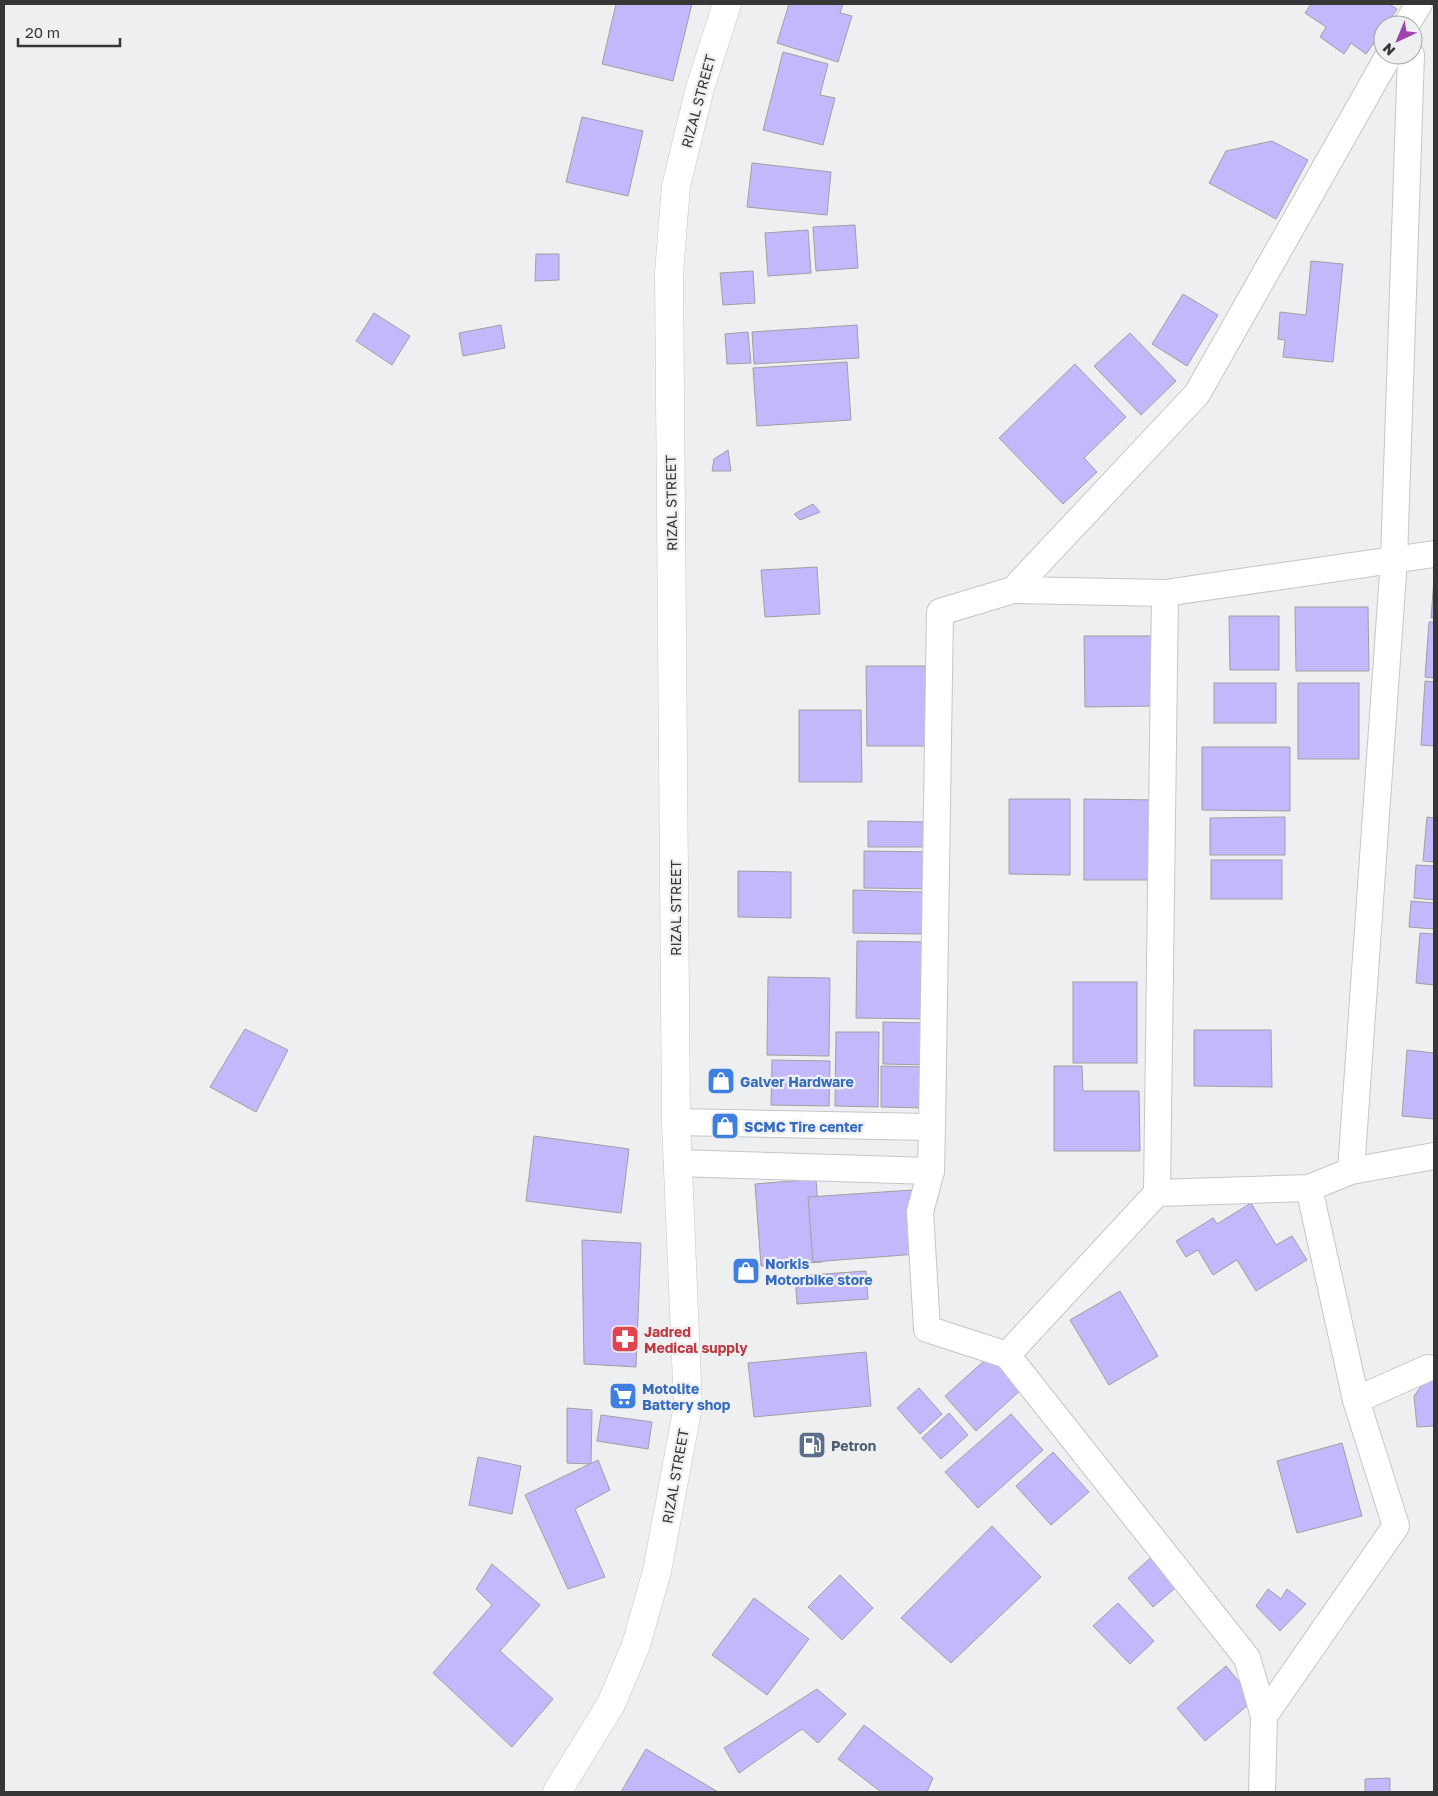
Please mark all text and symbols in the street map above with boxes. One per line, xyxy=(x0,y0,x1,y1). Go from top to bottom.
scale bar xyxy=(18,15,120,47)
north arrow xyxy=(1373,15,1423,65)
text: 20 m xyxy=(25,23,60,41)
text: N xyxy=(1379,40,1398,60)
street label: RIZAL STREET xyxy=(677,52,719,150)
street label: RIZAL STREET xyxy=(662,454,680,551)
street label: RIZAL STREET xyxy=(667,860,684,956)
shop icon: Galver Hardware xyxy=(706,1066,736,1096)
place label: Galver Hardware xyxy=(740,1073,854,1090)
shop icon: SCMC Tire center xyxy=(710,1111,740,1141)
place label: SCMC Tire center xyxy=(744,1118,864,1135)
place label: Norkis Motorbike store xyxy=(765,1255,873,1288)
shop icon: Norkis Motorbike store xyxy=(731,1256,761,1286)
place label: Jadred Medical supply xyxy=(644,1323,748,1356)
pharmacy icon: Jadred Medical supply xyxy=(610,1324,640,1354)
place label: Motolite Battery shop xyxy=(642,1380,731,1413)
supermarket icon: Motolite Battery shop xyxy=(608,1381,638,1411)
street label: RIZAL STREET xyxy=(658,1427,692,1525)
fuel station icon: Petron xyxy=(797,1430,827,1460)
place label: Petron xyxy=(831,1437,876,1454)

